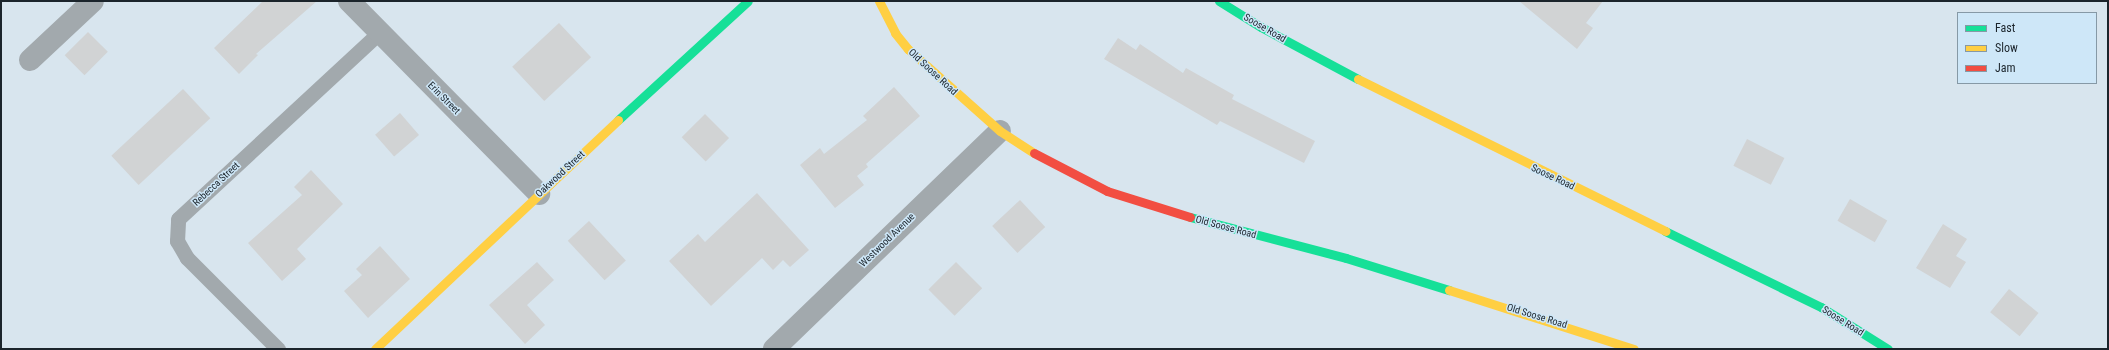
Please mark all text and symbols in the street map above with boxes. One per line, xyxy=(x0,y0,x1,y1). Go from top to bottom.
street label: Soose Road xyxy=(1242,11,1288,45)
legend xyxy=(1957,12,2097,84)
text: Fast xyxy=(1995,21,2015,35)
text: Slow xyxy=(1995,41,2018,55)
street label: Old Soose Road xyxy=(906,46,960,98)
text: Jam xyxy=(1995,61,2016,75)
street label: Erin Street xyxy=(425,79,463,117)
street label: Oakwood Street xyxy=(533,148,587,200)
street label: Rebecca Street xyxy=(190,159,242,209)
street label: Soose Road xyxy=(1529,162,1577,192)
street label: Westwood Avenue xyxy=(857,211,917,269)
street label: Old Soose Road xyxy=(1194,213,1258,241)
street label: Old Soose Road xyxy=(1505,301,1569,331)
street label: Soose Road xyxy=(1820,303,1866,339)

